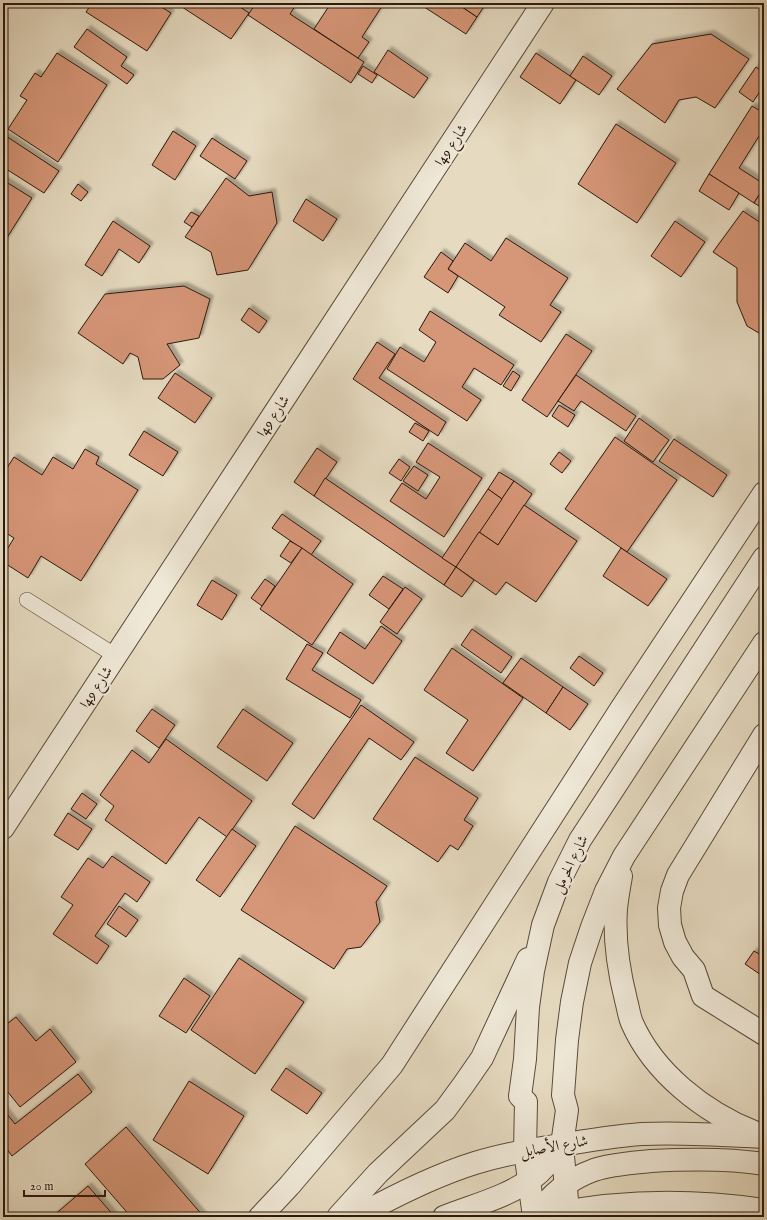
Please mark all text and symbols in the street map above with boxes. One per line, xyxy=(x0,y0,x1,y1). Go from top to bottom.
street label: شارع 49ا xyxy=(431,121,475,172)
street label: شارع 49ا xyxy=(253,392,297,443)
street label: شارع 49ا xyxy=(76,663,120,714)
street label: شارع الحرمل xyxy=(548,832,595,898)
street label: شارع الأصايل xyxy=(518,1129,590,1165)
scale bar xyxy=(24,1172,105,1198)
text: 20 m xyxy=(30,1179,53,1194)

